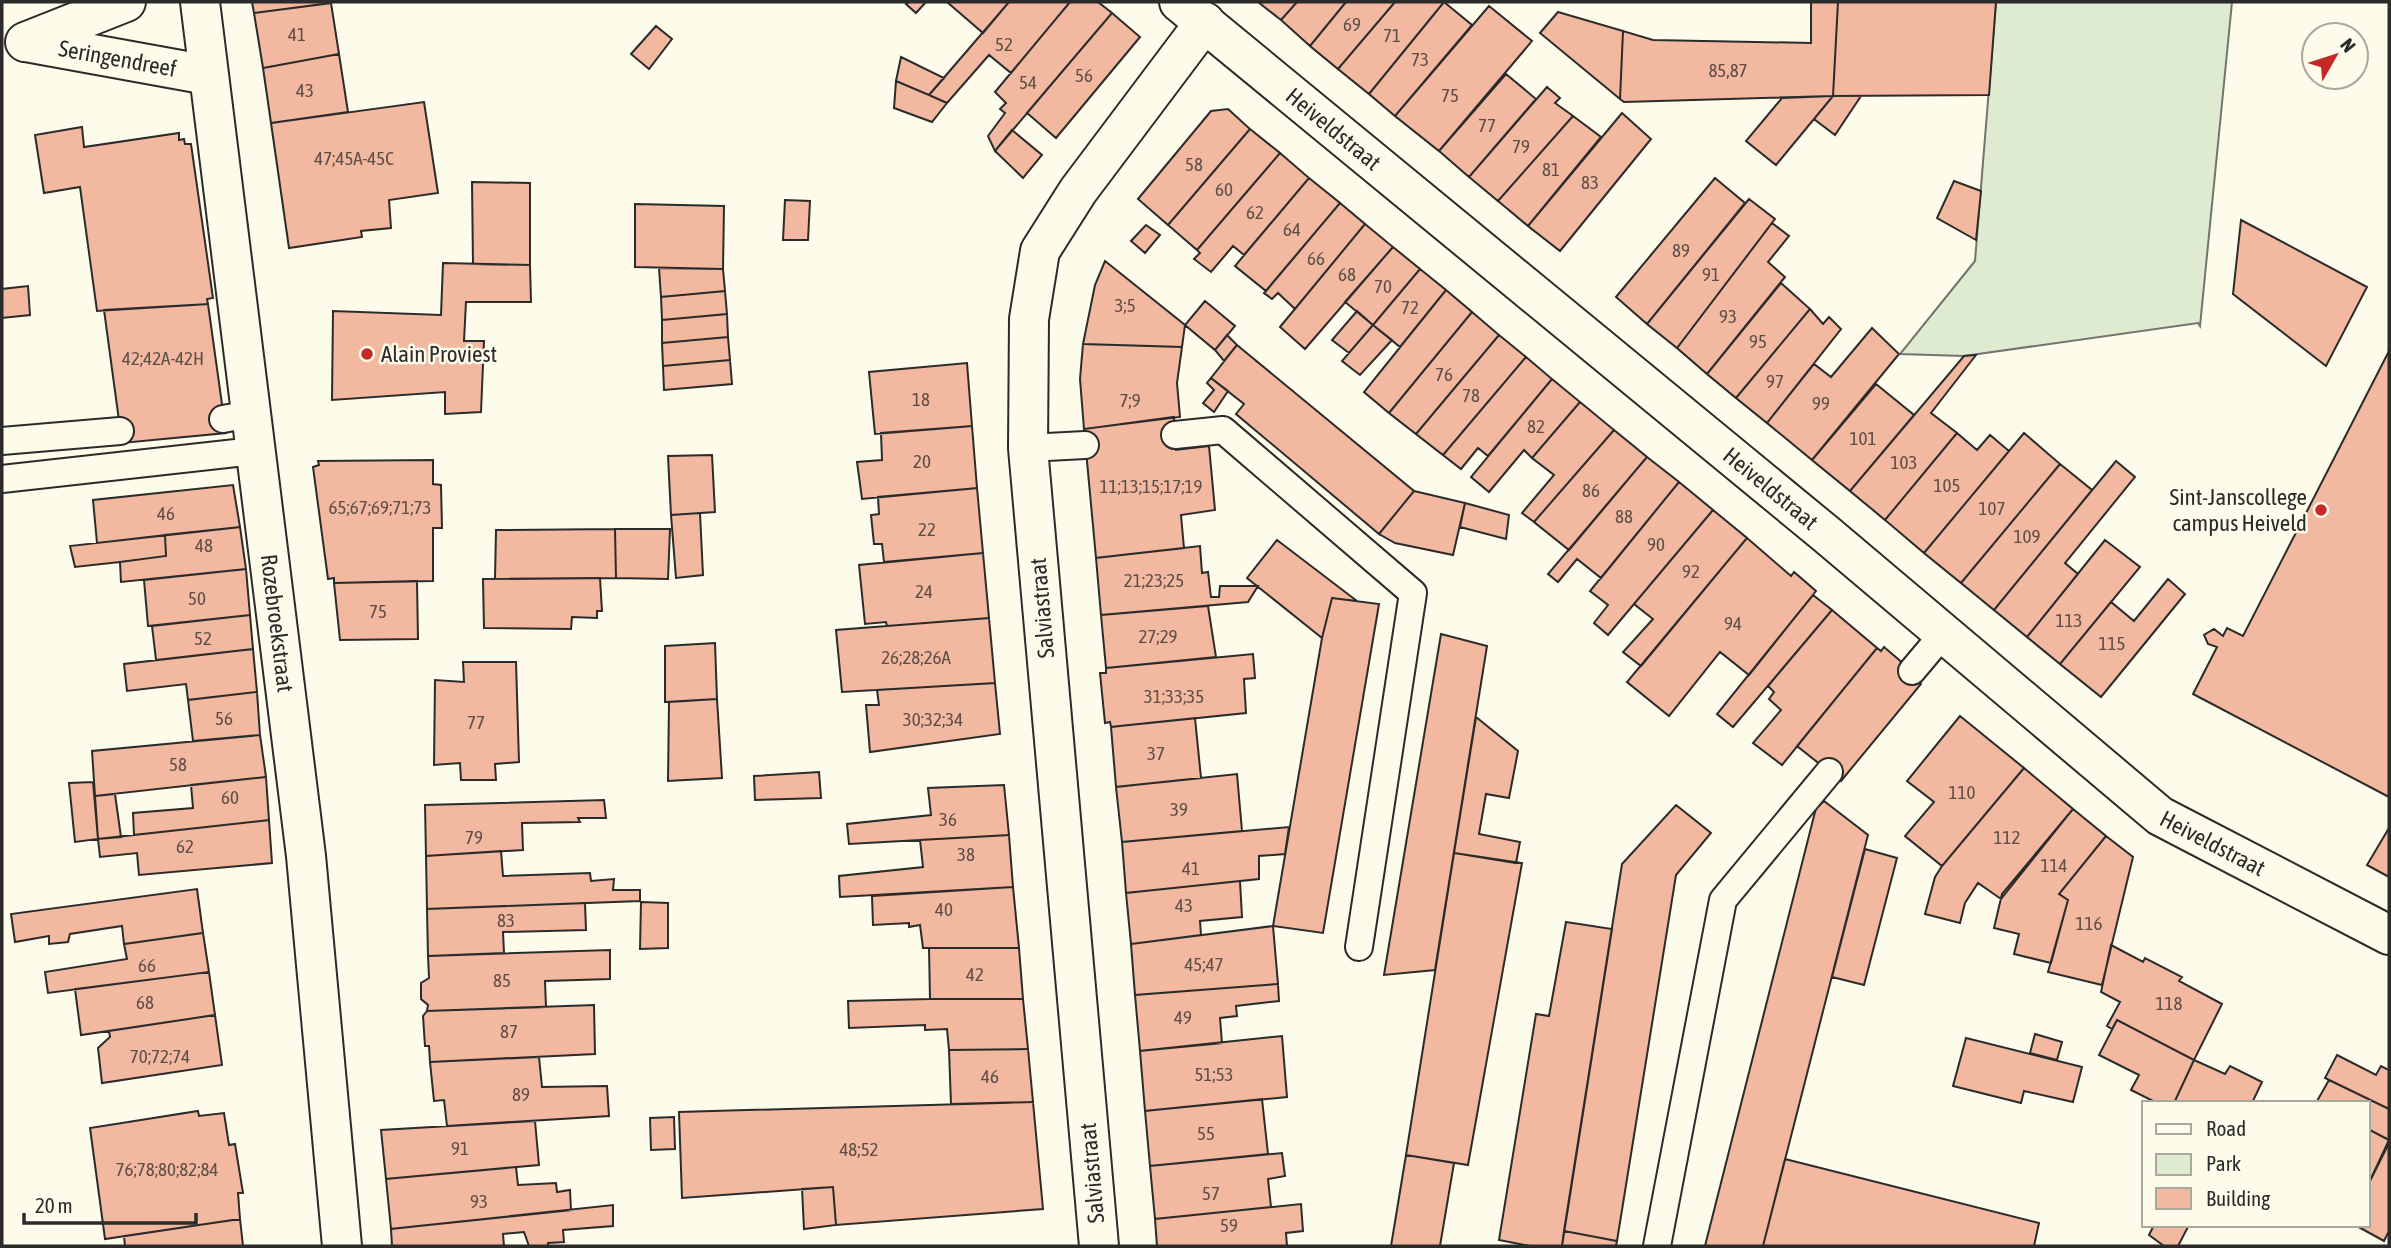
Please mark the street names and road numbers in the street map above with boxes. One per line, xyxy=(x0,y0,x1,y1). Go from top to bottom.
street label: Seringendreef xyxy=(57,35,179,82)
street label: Heiveldstraat xyxy=(1281,83,1386,175)
street label: Heiveldstraat xyxy=(1718,442,1823,535)
street label: Rozebroekstraat xyxy=(256,553,299,694)
street label: Salviastraat xyxy=(1025,557,1059,659)
street label: Heiveldstraat xyxy=(2156,805,2269,881)
street label: Salviastraat xyxy=(1075,1122,1109,1224)

